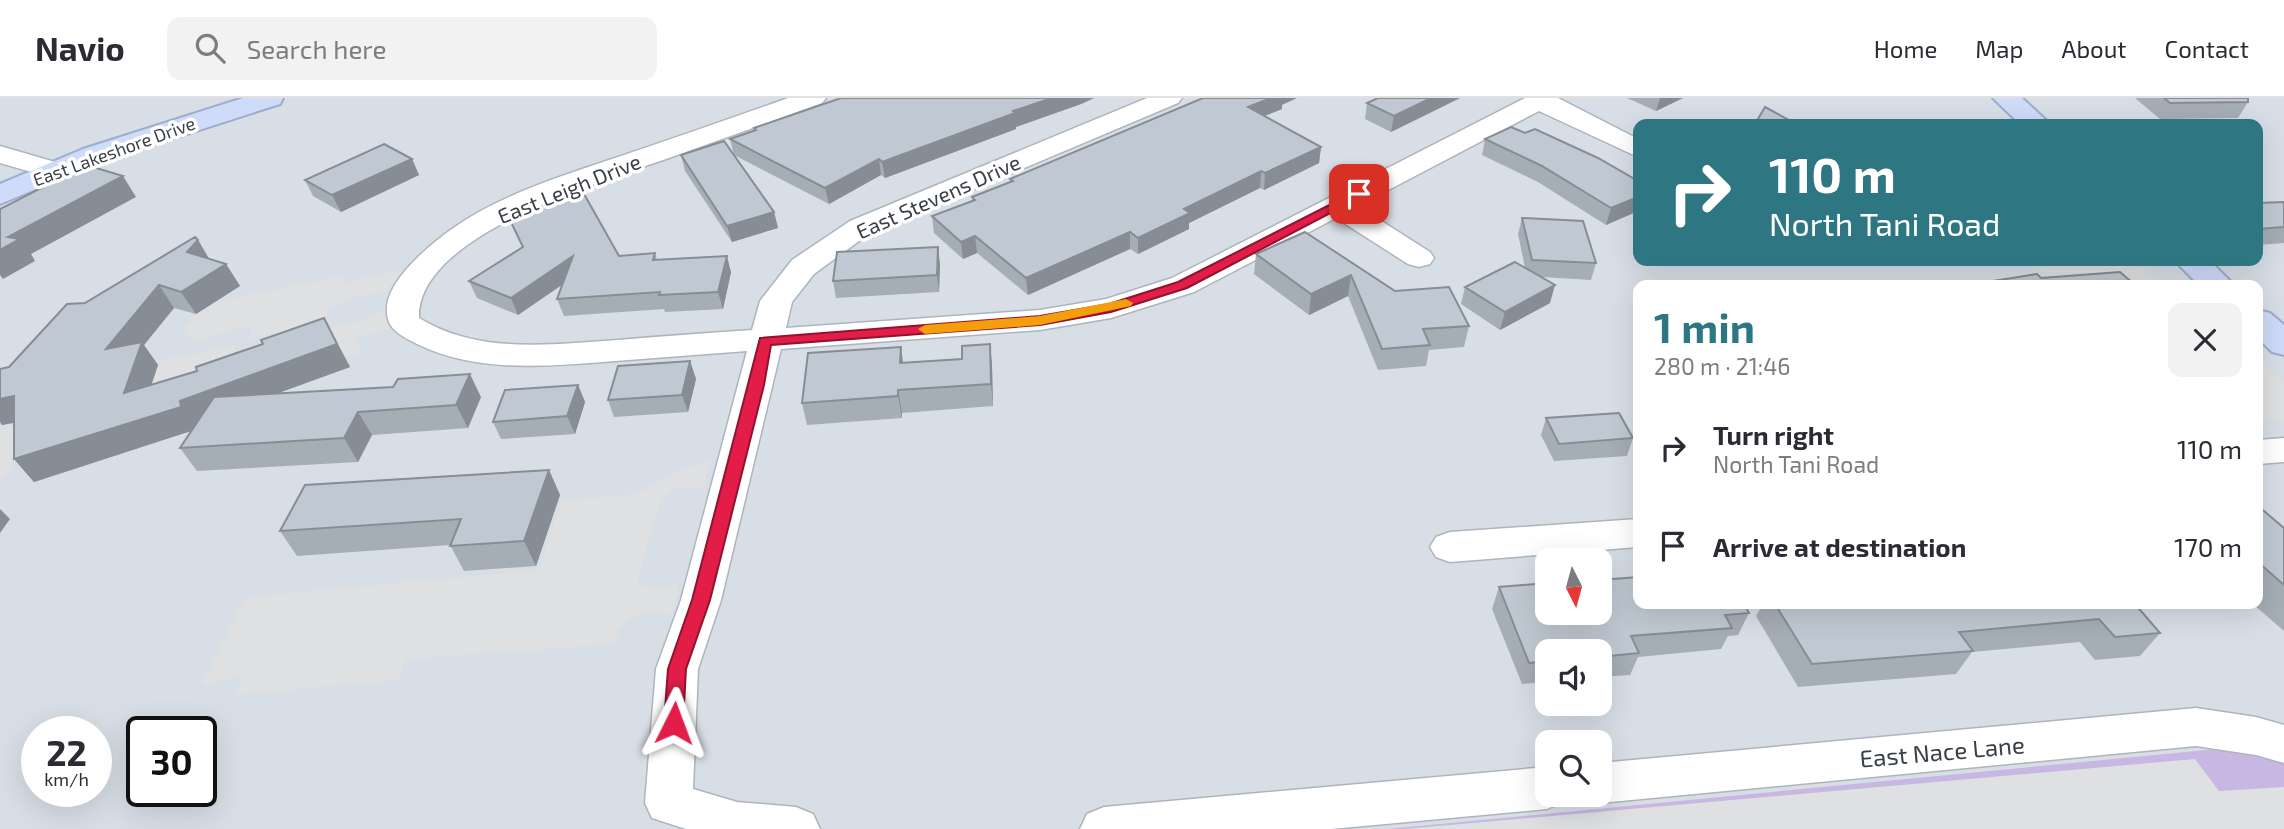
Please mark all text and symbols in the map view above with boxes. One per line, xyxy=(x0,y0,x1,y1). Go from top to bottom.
search box xyxy=(167,17,657,80)
text: Navio xyxy=(35,28,125,68)
icon: search xyxy=(191,29,229,67)
text: Search here xyxy=(247,33,386,64)
text: Home xyxy=(1874,34,1937,63)
text: Map xyxy=(1975,34,2023,63)
text: About xyxy=(2061,34,2127,63)
text: Contact xyxy=(2165,34,2249,63)
street label: East Lakeshore Drive xyxy=(30,111,198,191)
text: 110 m xyxy=(1769,144,1896,203)
icon: right xyxy=(1654,147,1745,238)
street label: East Leigh Drive xyxy=(494,148,644,228)
street label: East Stevens Drive xyxy=(852,149,1024,243)
pin xyxy=(1329,164,1389,224)
icon: arrive xyxy=(1340,175,1378,213)
text: North Tani Road xyxy=(1769,204,2000,242)
text: 1 min xyxy=(1654,301,1755,351)
button: close xyxy=(2168,303,2242,377)
text: 280 m · 21:46 xyxy=(1654,352,1791,380)
text: Turn right xyxy=(1713,419,1834,450)
icon: right xyxy=(1654,429,1692,467)
text: 110 m xyxy=(2177,433,2242,464)
text: North Tani Road xyxy=(1713,450,1879,478)
icon: arrive xyxy=(1654,527,1692,565)
text: Arrive at destination xyxy=(1713,531,1966,562)
text: 170 m xyxy=(2174,531,2242,562)
north arrow xyxy=(1535,548,1612,625)
map controls xyxy=(1535,548,1612,807)
button: sound xyxy=(1535,639,1612,716)
position arrow xyxy=(637,686,711,760)
speed limit sign: 30 xyxy=(126,716,217,807)
street label: East Nace Lane xyxy=(1858,729,2026,773)
button: search xyxy=(1535,730,1612,807)
text: 22 xyxy=(46,731,87,773)
text: km/h xyxy=(44,768,89,790)

